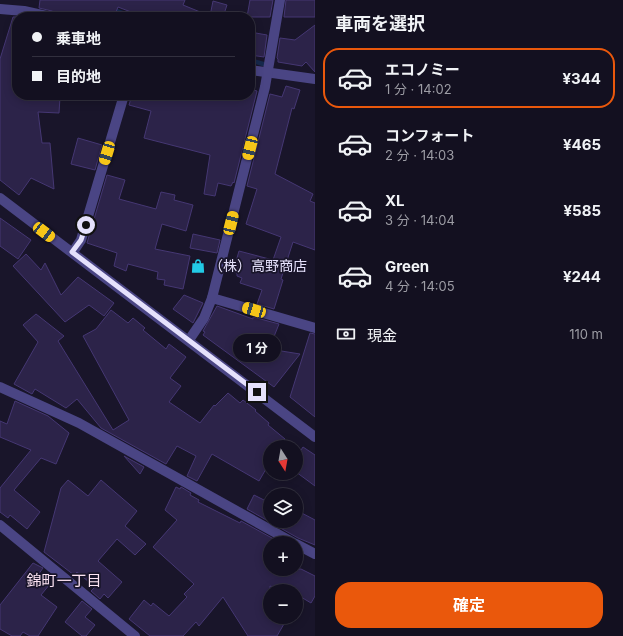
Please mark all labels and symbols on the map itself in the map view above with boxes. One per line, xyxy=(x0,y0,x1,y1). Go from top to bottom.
car xyxy=(241,135,259,161)
car xyxy=(98,140,116,166)
car xyxy=(222,210,240,236)
route start xyxy=(77,216,95,234)
car xyxy=(31,220,57,244)
place label: （株）高野商店 xyxy=(209,257,307,274)
shop icon: （株）高野商店 xyxy=(190,258,206,274)
car xyxy=(241,301,267,319)
callout: 1 分 xyxy=(233,334,281,362)
route end xyxy=(248,383,266,401)
north arrow xyxy=(263,440,303,480)
district label: 錦町一丁目 xyxy=(26,571,102,590)

